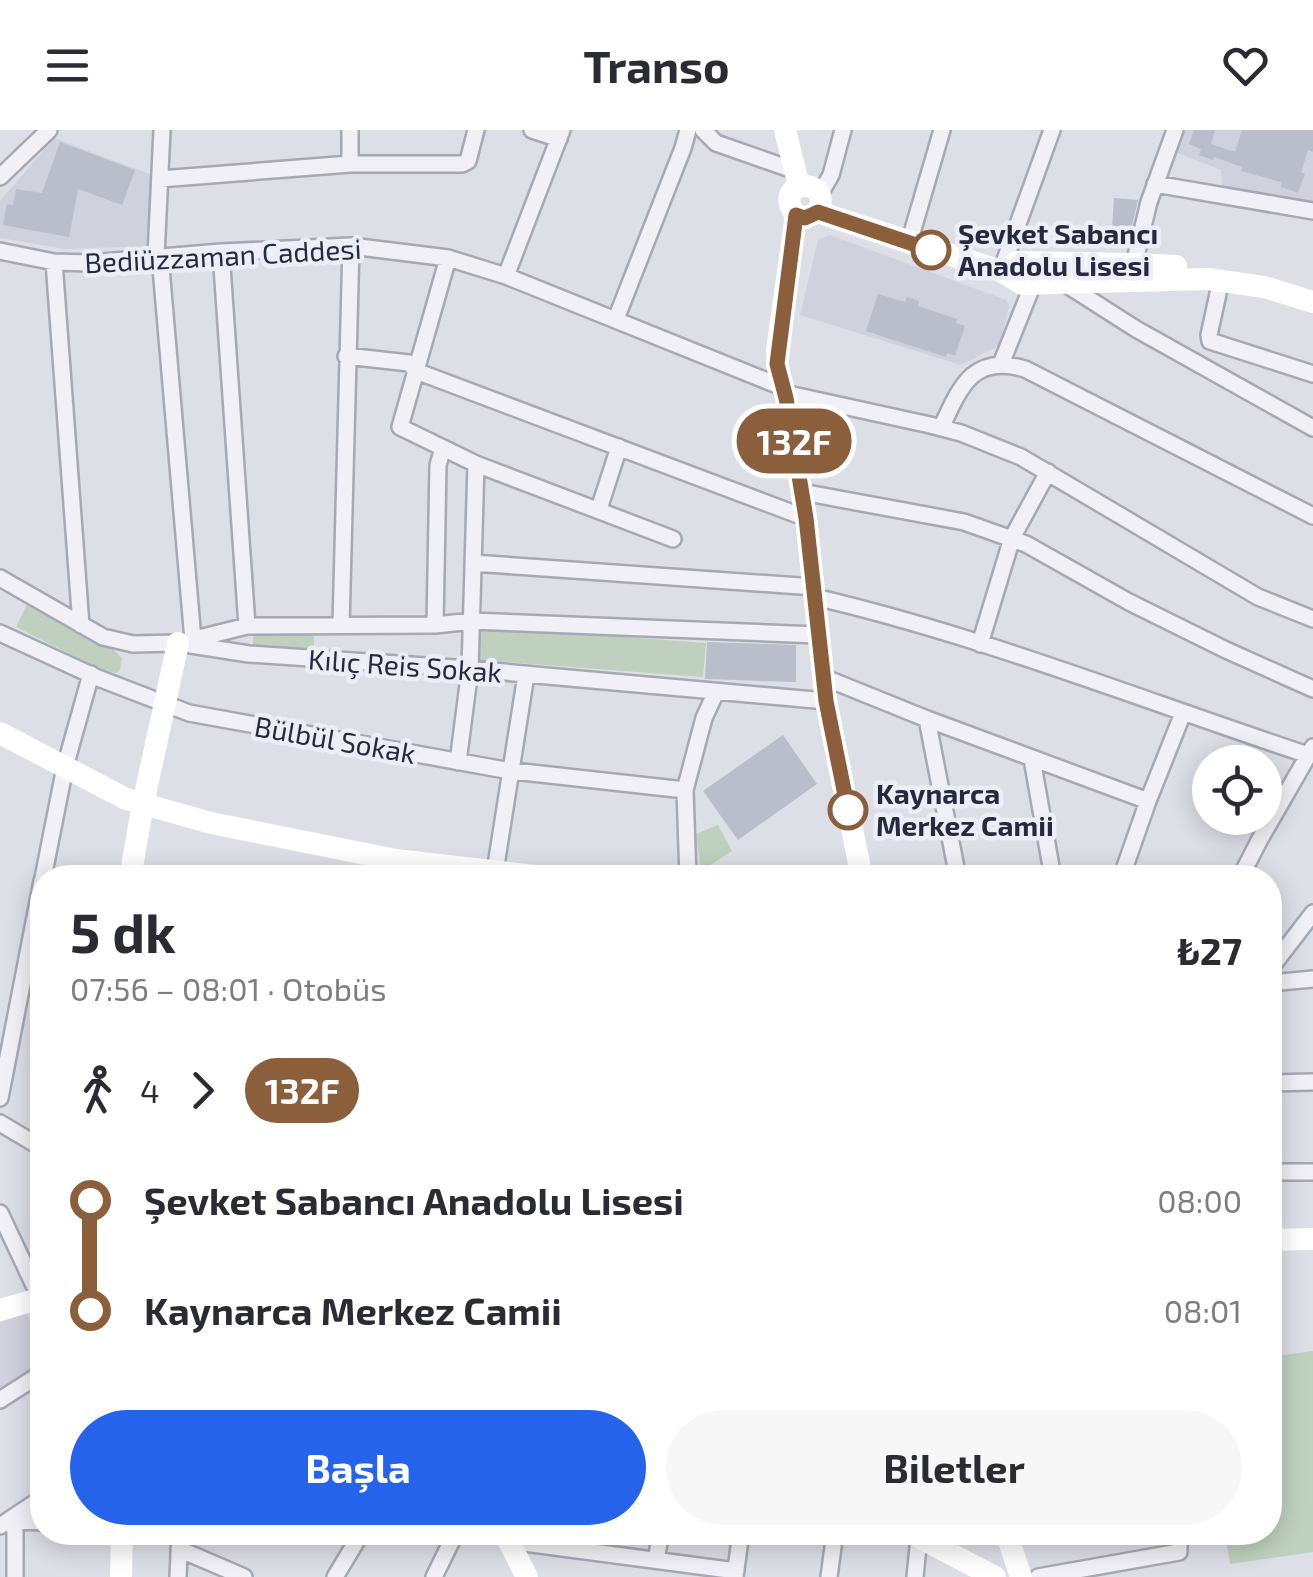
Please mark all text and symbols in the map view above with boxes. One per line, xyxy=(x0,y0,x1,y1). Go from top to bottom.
icon: menu xyxy=(40,38,95,93)
text: Transo xyxy=(584,38,729,92)
icon: heart xyxy=(1218,38,1273,93)
place label: Şevket Sabancı Anadolu Lisesi xyxy=(958,216,1158,282)
street label: Bediüzzaman Caddesi xyxy=(84,231,362,279)
marker: Şevket Sabancı Anadolu Lisesi xyxy=(912,231,950,269)
line badge: 132F xyxy=(724,408,864,474)
text: 132F xyxy=(757,420,831,462)
street label: Kılıç Reis Sokak xyxy=(307,641,503,690)
street label: Bülbül Sokak xyxy=(252,708,418,770)
map controls xyxy=(1192,745,1282,835)
button: locate xyxy=(1192,745,1282,835)
place label: Kaynarca Merkez Camii xyxy=(876,776,1054,842)
marker: Kaynarca Merkez Camii xyxy=(829,791,867,829)
text: 5 dk xyxy=(70,898,176,964)
text: ₺27 xyxy=(1177,927,1242,973)
text: 07:56 – 08:01 · Otobüs xyxy=(70,969,387,1007)
icon: walk xyxy=(70,1063,125,1118)
icon: forward xyxy=(175,1063,230,1118)
text: 132F xyxy=(265,1069,339,1111)
text: 4 xyxy=(140,1071,160,1109)
text: Şevket Sabancı Anadolu Lisesi xyxy=(144,1177,684,1223)
text: 08:00 xyxy=(1157,1181,1242,1219)
text: Kaynarca Merkez Camii xyxy=(144,1287,562,1333)
text: 08:01 xyxy=(1164,1291,1242,1329)
button: Başla xyxy=(70,1410,646,1525)
button: Biletler xyxy=(666,1410,1242,1525)

